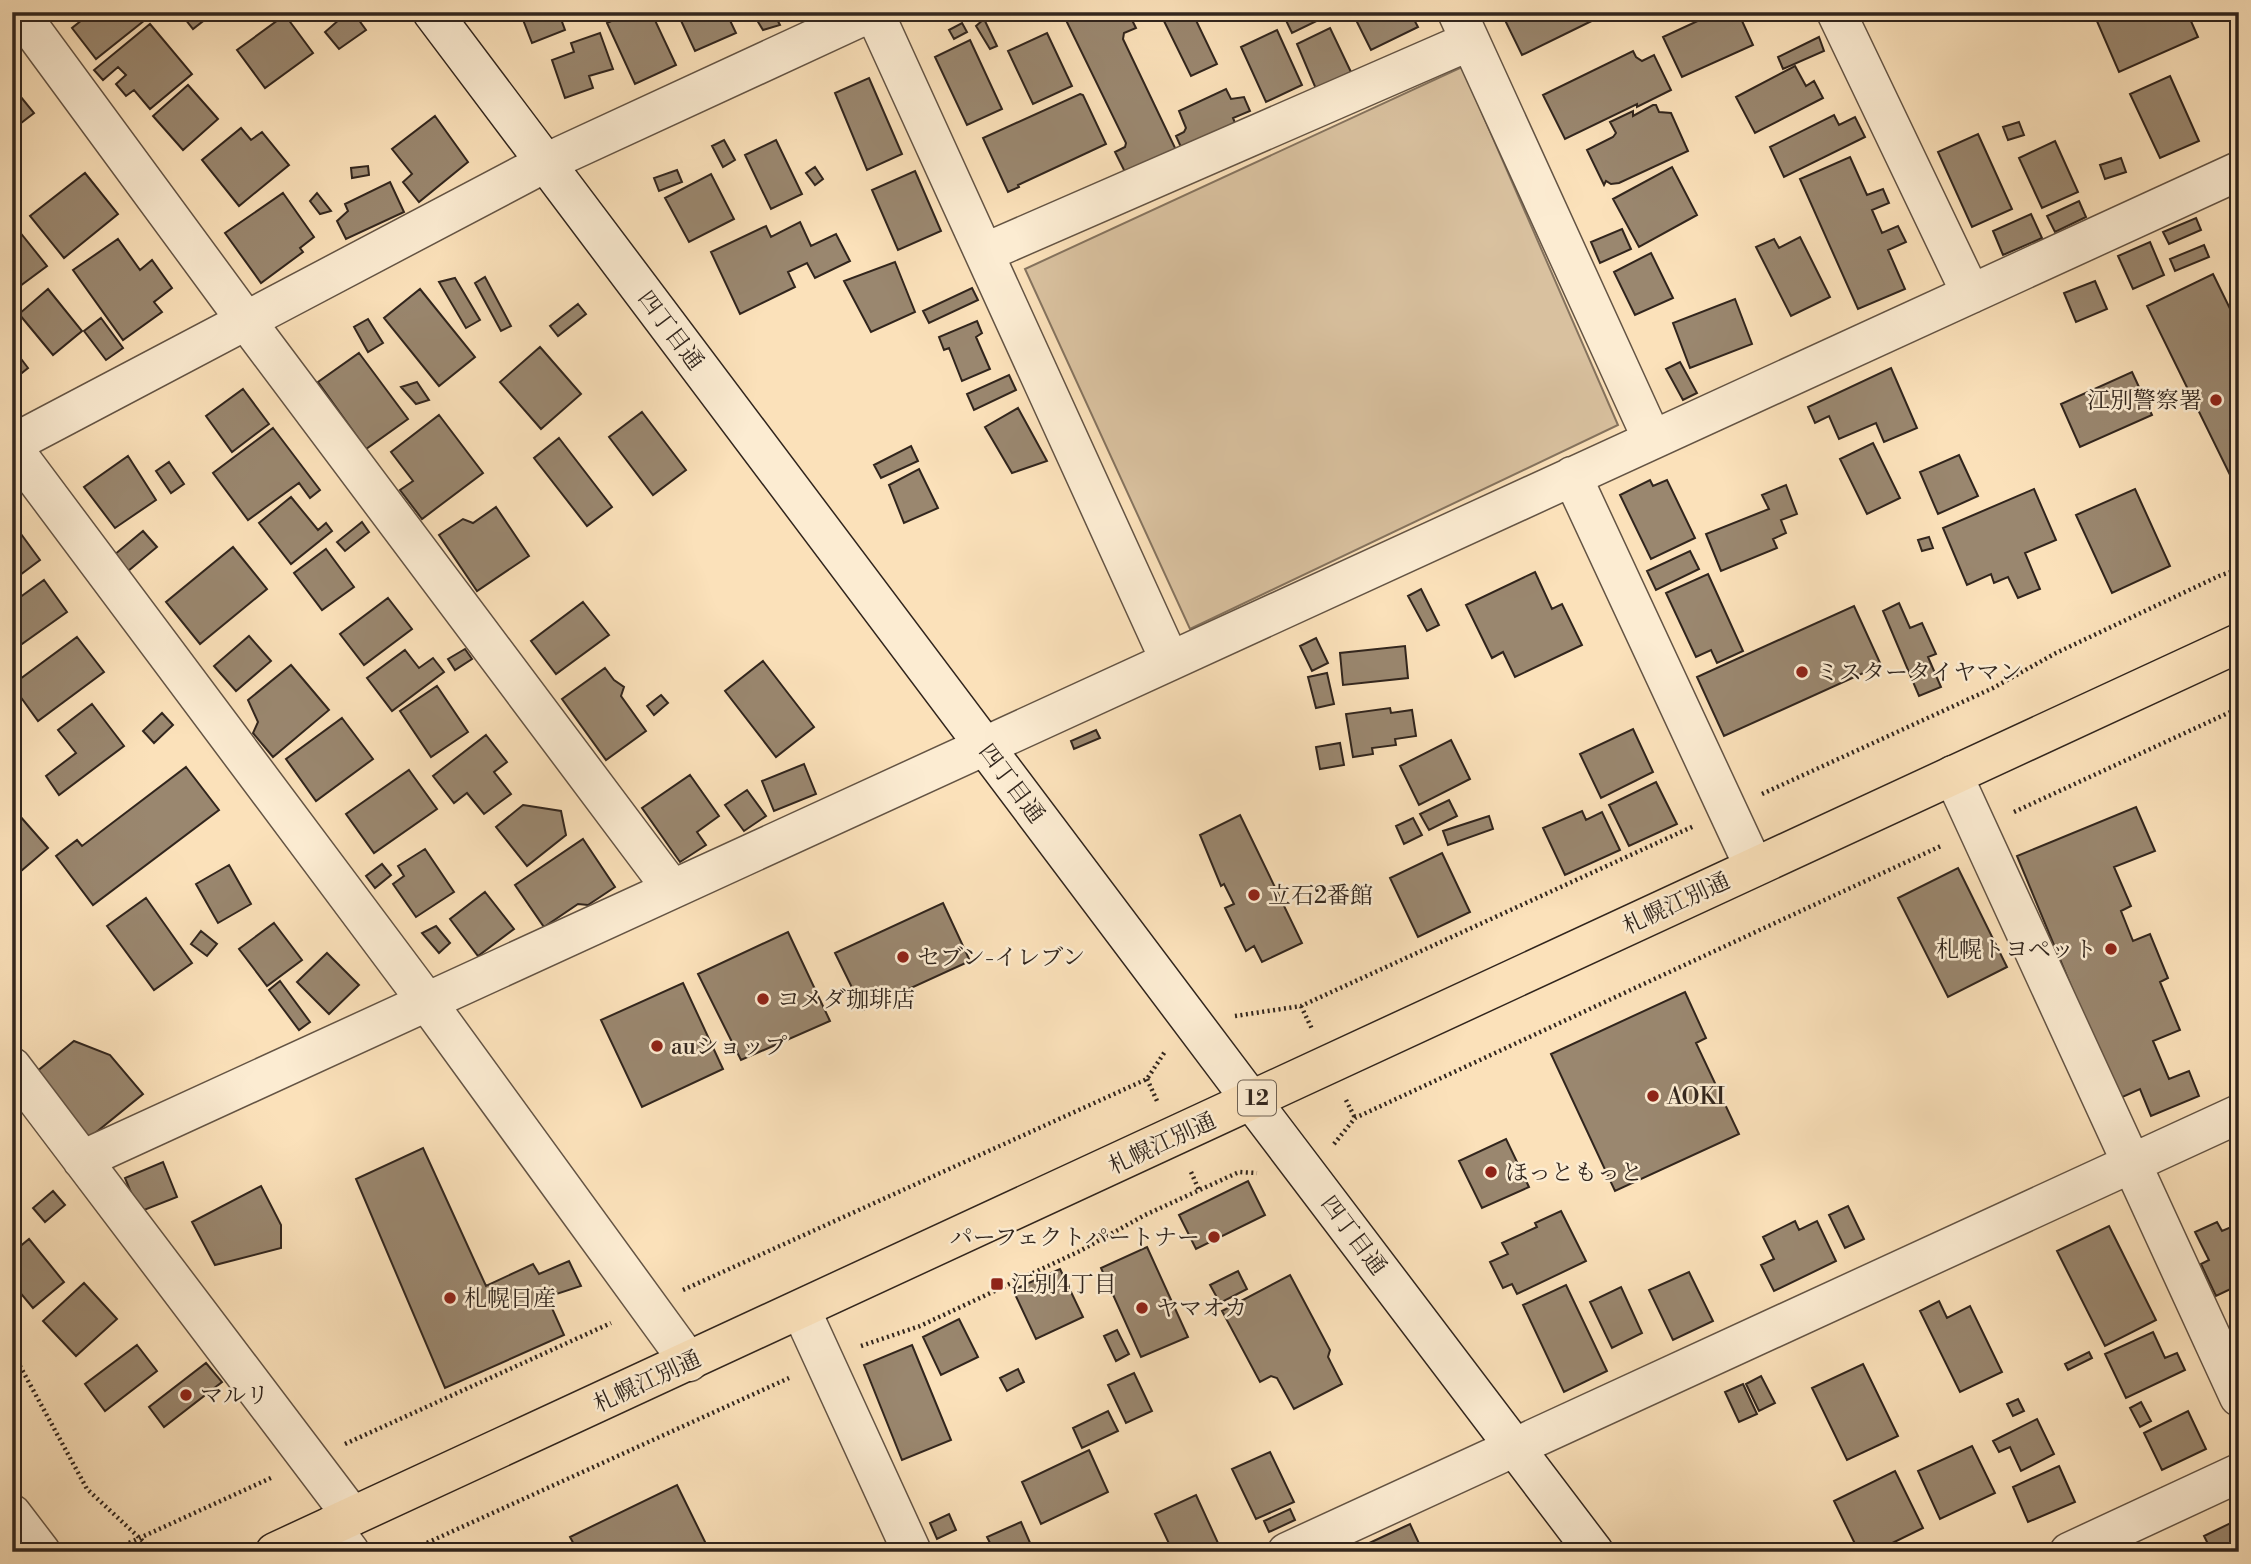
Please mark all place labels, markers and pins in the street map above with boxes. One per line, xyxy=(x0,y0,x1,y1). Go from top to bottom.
place label: 江別警察署 xyxy=(2087,387,2202,415)
marker: 江別警察署 xyxy=(2208,392,2224,408)
place label: ミスタータイヤマン xyxy=(1816,659,2023,687)
marker: ミスタータイヤマン xyxy=(1794,664,1810,680)
place label: 立石2番館 xyxy=(1268,882,1373,910)
marker: 立石2番館 xyxy=(1246,887,1262,903)
place label: 札幌トヨペット xyxy=(1936,936,2097,964)
marker: 札幌トヨペット xyxy=(2103,941,2119,957)
place label: セブン-イレブン xyxy=(917,944,1085,972)
marker: セブン-イレブン xyxy=(895,949,911,965)
place label: コメダ珈琲店 xyxy=(777,986,915,1014)
marker: コメダ珈琲店 xyxy=(755,991,771,1007)
place label: auショップ xyxy=(671,1033,787,1061)
marker: auショップ xyxy=(649,1038,665,1054)
place label: AOKI xyxy=(1666,1083,1725,1111)
marker: AOKI xyxy=(1645,1088,1661,1104)
place label: ほっともっと xyxy=(1505,1159,1643,1187)
marker: ほっともっと xyxy=(1483,1164,1499,1180)
place label: パーフェクトパートナー xyxy=(950,1224,1200,1252)
marker: パーフェクトパートナー xyxy=(1206,1229,1222,1245)
place label: 江別4丁目 xyxy=(1011,1271,1117,1299)
marker: 江別4丁目 xyxy=(989,1276,1005,1292)
place label: 札幌日産 xyxy=(464,1285,556,1313)
marker: 札幌日産 xyxy=(442,1290,458,1306)
place label: ヤマオカ xyxy=(1156,1295,1247,1323)
marker: ヤマオカ xyxy=(1134,1300,1150,1316)
place label: マルリ xyxy=(200,1382,269,1410)
marker: マルリ xyxy=(178,1387,194,1403)

